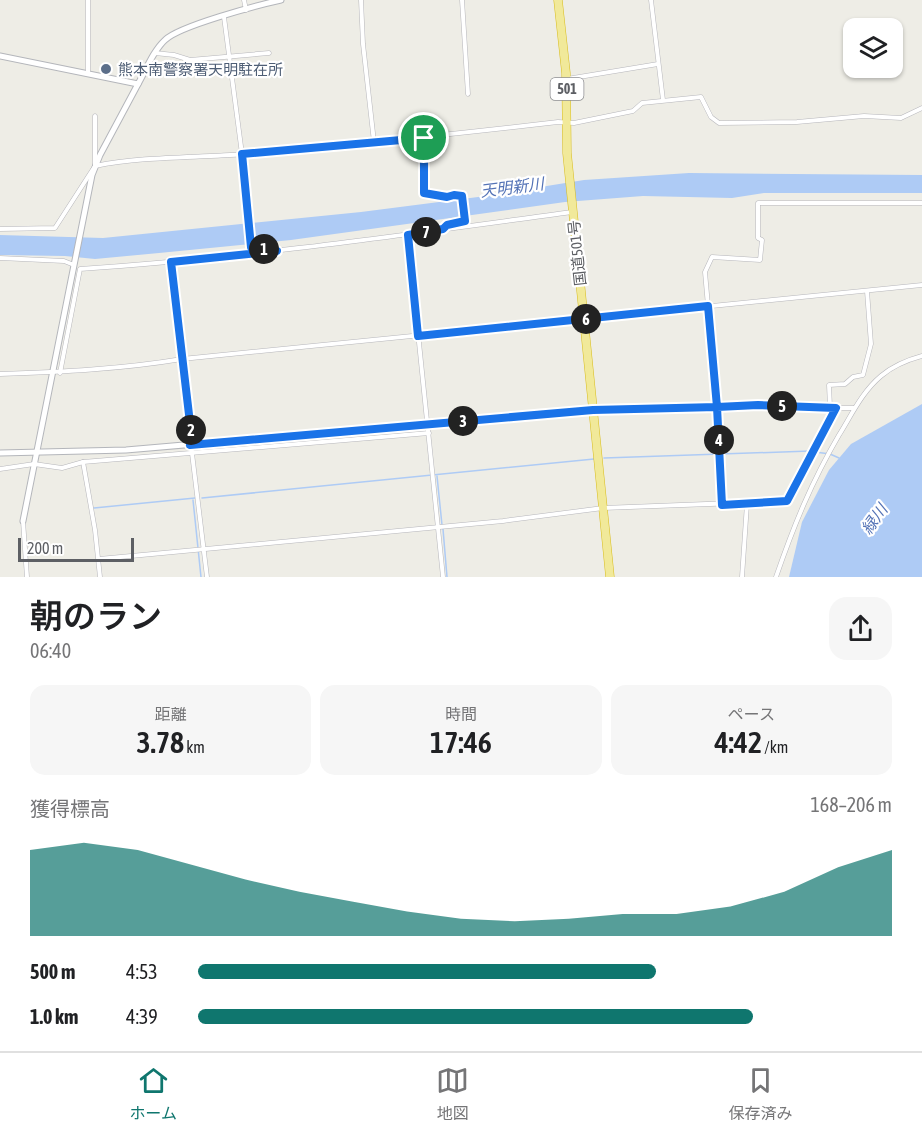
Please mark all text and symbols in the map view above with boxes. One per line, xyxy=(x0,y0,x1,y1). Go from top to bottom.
map controls xyxy=(843,18,903,78)
button: layers xyxy=(843,18,903,78)
place label: 熊本南警察署天明駐在所 xyxy=(118,61,283,78)
marker: 熊本南警察署天明駐在所 xyxy=(99,62,113,76)
road number: 501 xyxy=(550,78,584,100)
pin xyxy=(398,112,449,163)
icon: arrive xyxy=(407,121,440,154)
water label: 天明新川 xyxy=(479,174,547,200)
pin: 7 xyxy=(411,217,441,247)
street label: 国道501号 xyxy=(565,219,589,287)
text: 7 xyxy=(422,223,430,241)
pin: 1 xyxy=(249,234,279,264)
text: 1 xyxy=(260,240,268,258)
pin: 6 xyxy=(571,304,601,334)
text: 6 xyxy=(582,310,590,328)
pin: 5 xyxy=(767,391,797,421)
text: 5 xyxy=(778,397,786,415)
pin: 3 xyxy=(448,406,478,436)
text: 3 xyxy=(459,412,467,430)
pin: 2 xyxy=(176,415,206,445)
text: 2 xyxy=(187,421,195,439)
pin: 4 xyxy=(704,425,734,455)
text: 4 xyxy=(715,431,723,449)
water label: 緑川 xyxy=(857,499,892,537)
scale bar xyxy=(18,535,134,562)
text: 200 m xyxy=(27,539,63,557)
text: 朝のラン xyxy=(30,597,162,635)
button: share xyxy=(829,597,892,660)
text: 06:40 xyxy=(30,639,71,662)
text: 距離 xyxy=(155,705,187,723)
text: 時間 xyxy=(445,705,477,723)
text: ペース xyxy=(728,705,775,723)
text: 3.78 xyxy=(136,725,184,759)
text: 17:46 xyxy=(430,725,492,759)
text: 4:42 xyxy=(714,725,762,759)
text: km xyxy=(184,738,205,756)
text: /km xyxy=(762,738,788,756)
text: 168–206 m xyxy=(810,793,892,816)
text: 獲得標高 xyxy=(30,797,110,820)
text: 500 m xyxy=(30,960,75,983)
text: 4:53 xyxy=(126,960,158,983)
text: 1.0 km xyxy=(30,1005,78,1028)
text: 4:39 xyxy=(126,1005,158,1028)
tab: ホーム xyxy=(130,1064,177,1124)
tab: 地図 xyxy=(436,1064,469,1124)
tab: 保存済み xyxy=(728,1064,792,1124)

